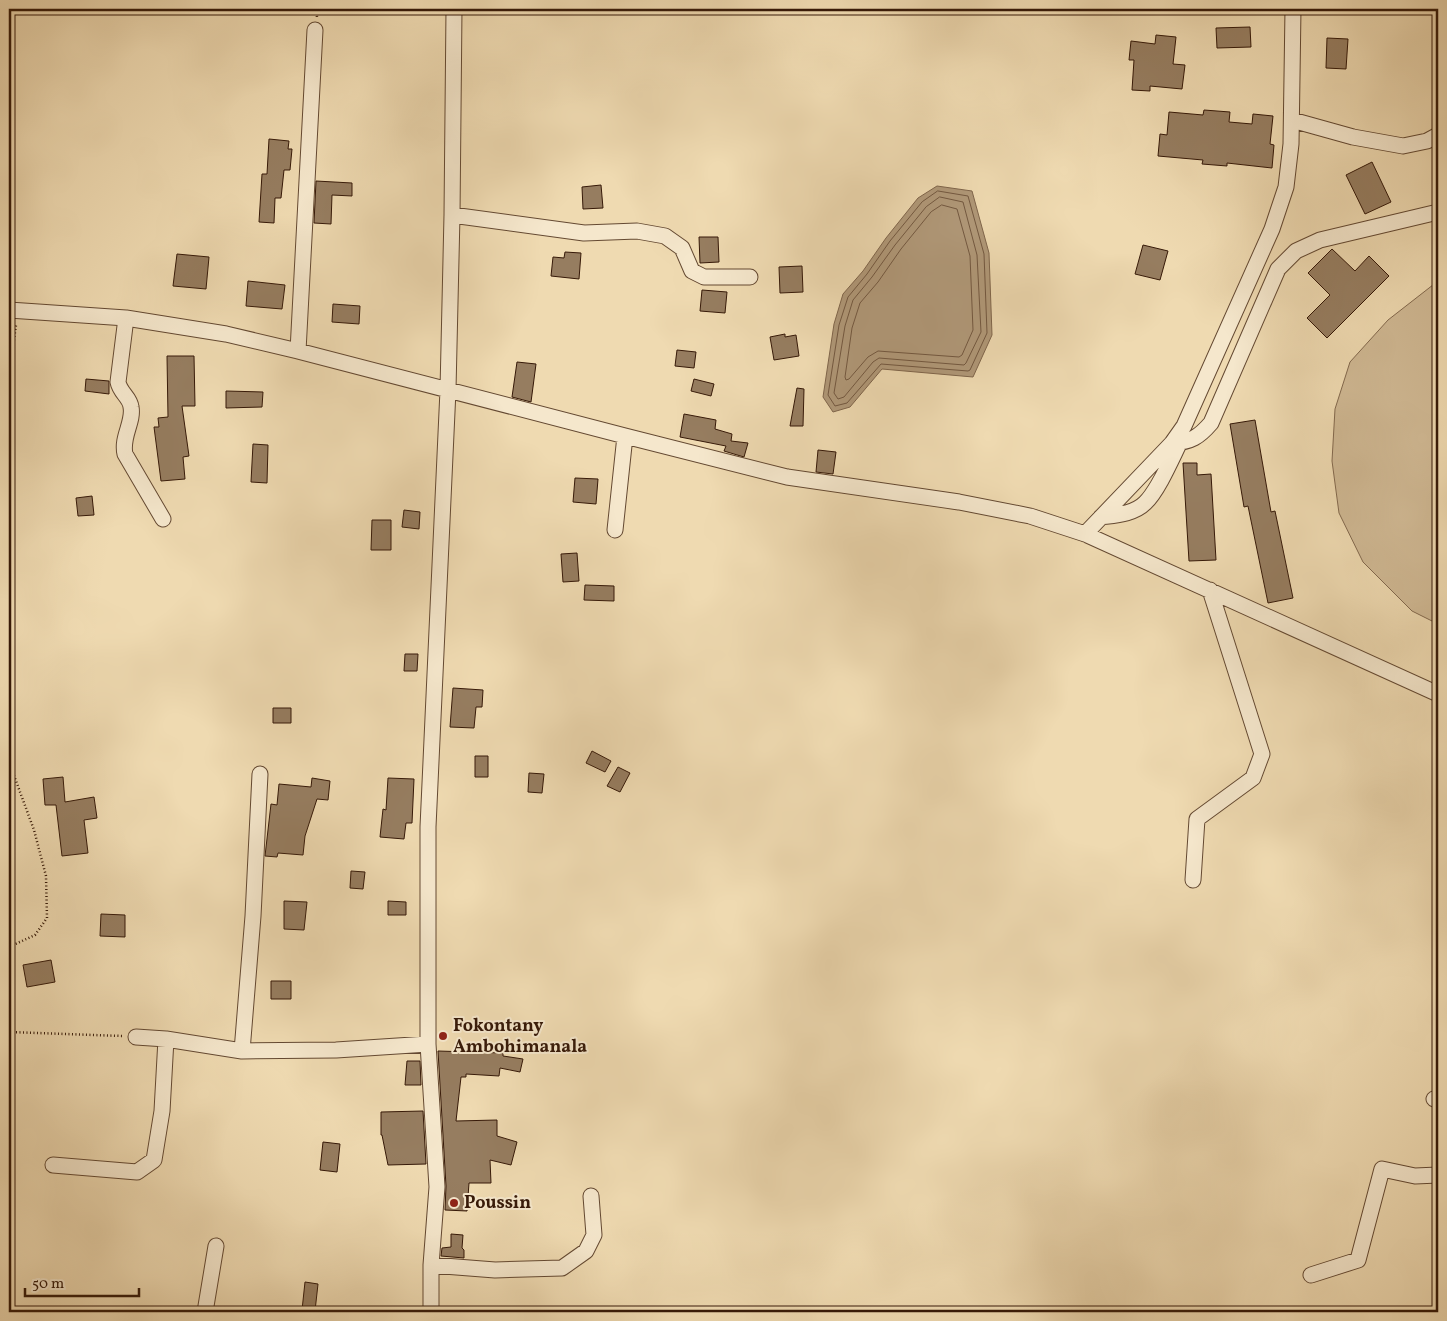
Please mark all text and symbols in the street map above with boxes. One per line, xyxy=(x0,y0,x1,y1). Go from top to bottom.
place label: Fokontany Ambohimanala xyxy=(453,1014,587,1060)
marker: Fokontany Ambohimanala xyxy=(437,1030,449,1042)
place label: Poussin xyxy=(464,1191,531,1216)
marker: Poussin xyxy=(448,1197,460,1209)
scale bar xyxy=(25,1266,139,1298)
text: 50 m xyxy=(32,1274,64,1295)

